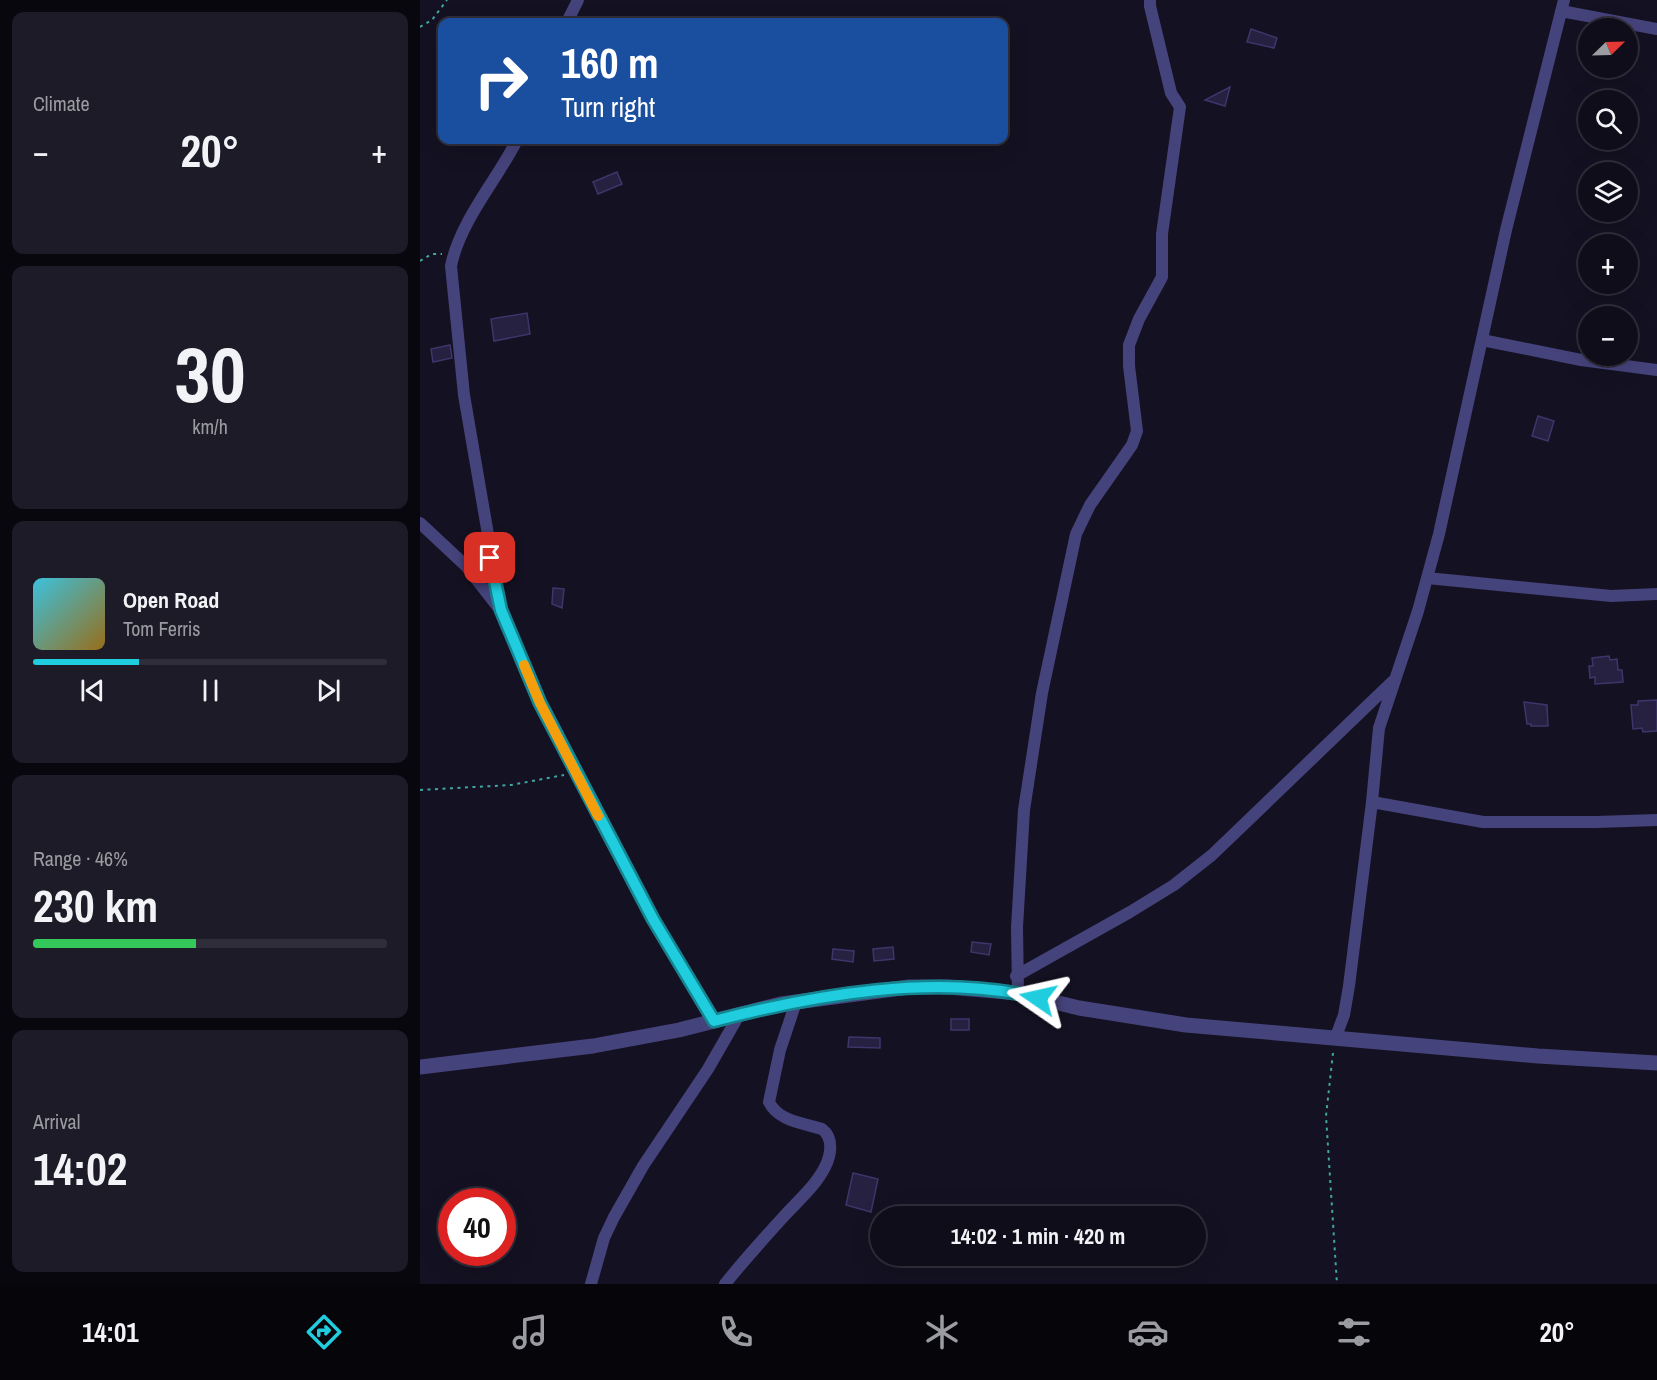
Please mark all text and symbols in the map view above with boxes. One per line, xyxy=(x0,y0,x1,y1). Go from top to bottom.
north arrow xyxy=(1578,18,1638,78)
map controls xyxy=(1578,18,1638,366)
text: 160 m xyxy=(561,35,659,91)
icon: right xyxy=(462,42,540,120)
text: Turn right xyxy=(561,89,655,125)
text: Climate xyxy=(33,90,90,117)
button: search xyxy=(1578,90,1638,150)
text: 20° xyxy=(180,120,240,181)
text: − xyxy=(33,129,49,173)
text: + xyxy=(371,129,387,173)
button: layers xyxy=(1578,162,1638,222)
button: + xyxy=(1578,234,1638,294)
button: − xyxy=(1578,306,1638,366)
text: 30 xyxy=(174,321,246,426)
text: km/h xyxy=(192,413,228,440)
pin xyxy=(464,532,515,583)
icon: arrive xyxy=(473,541,506,574)
text: Open Road xyxy=(123,585,219,615)
text: Tom Ferris xyxy=(123,615,201,642)
icon: previous xyxy=(76,674,109,707)
icon: pause xyxy=(194,674,227,707)
icon: next xyxy=(312,674,345,707)
text: Range · 46% xyxy=(33,845,128,872)
text: 230 km xyxy=(33,875,158,936)
position arrow xyxy=(1006,966,1070,1030)
text: Arrival xyxy=(33,1108,80,1135)
text: 14:02 xyxy=(33,1138,127,1199)
speed limit sign: 40 xyxy=(438,1188,516,1266)
text: 14:02 · 1 min · 420 m xyxy=(951,1221,1125,1251)
icon: directions xyxy=(303,1311,345,1353)
icon: music xyxy=(509,1311,551,1353)
icon: phone xyxy=(715,1311,757,1353)
icon: climate xyxy=(921,1311,963,1353)
icon: car xyxy=(1127,1311,1169,1353)
icon: filters xyxy=(1333,1311,1375,1353)
text: 14:01 xyxy=(82,1314,139,1350)
text: 20° xyxy=(1539,1314,1575,1350)

